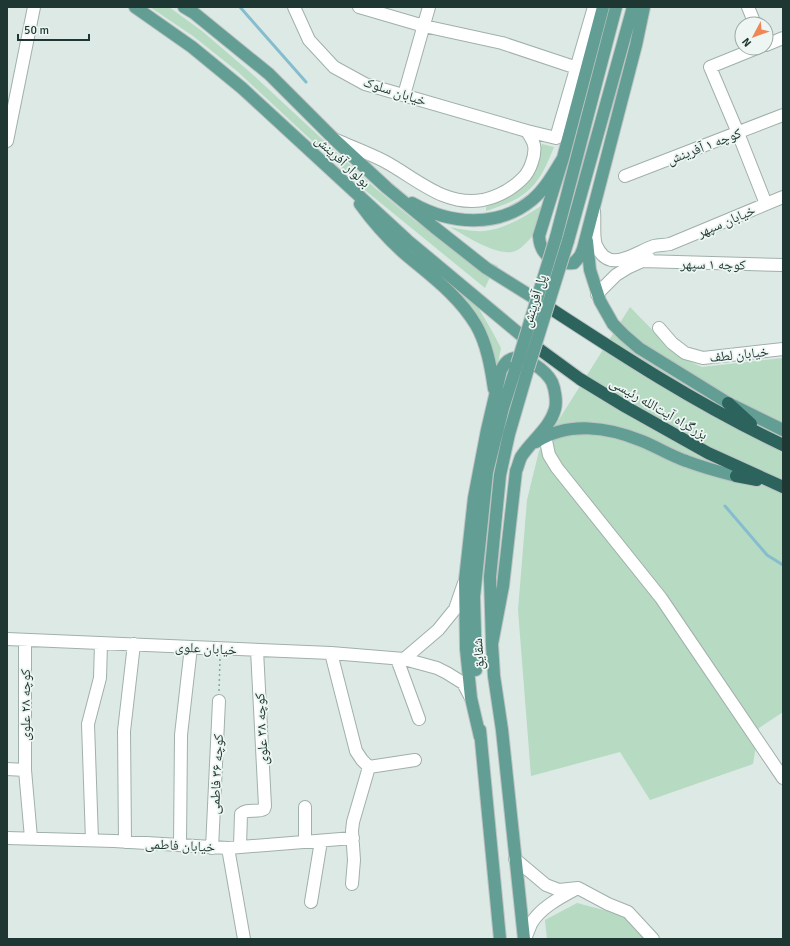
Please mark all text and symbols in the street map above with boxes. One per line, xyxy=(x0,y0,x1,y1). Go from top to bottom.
scale bar xyxy=(18,16,89,42)
north arrow xyxy=(734,16,774,56)
text: 50 m xyxy=(24,23,49,38)
text: N xyxy=(739,35,754,49)
street label: خیابان سلوک xyxy=(361,73,429,110)
street label: کوچه ۱ آفرینش xyxy=(665,124,744,168)
street label: بولوار آفرینش xyxy=(311,131,374,191)
street label: خیابان سپهر xyxy=(694,202,758,242)
street label: کوچه ۱ سپهر xyxy=(679,255,746,274)
street label: پل آفرینش xyxy=(518,273,551,330)
street label: خیابان لطف xyxy=(709,343,770,366)
street label: بزرگراه آیت‌الله رئیسی xyxy=(607,373,711,443)
street label: شقایق xyxy=(469,637,489,671)
street label: خیابان علوی xyxy=(175,638,237,659)
street label: کوچه ۲۸ علوی xyxy=(17,669,34,741)
street label: کوچه ۳۸ علوی xyxy=(251,692,272,765)
street label: کوچه ۳۶ فاطمی xyxy=(206,733,227,815)
street label: خیابان فاطمی xyxy=(144,835,216,856)

